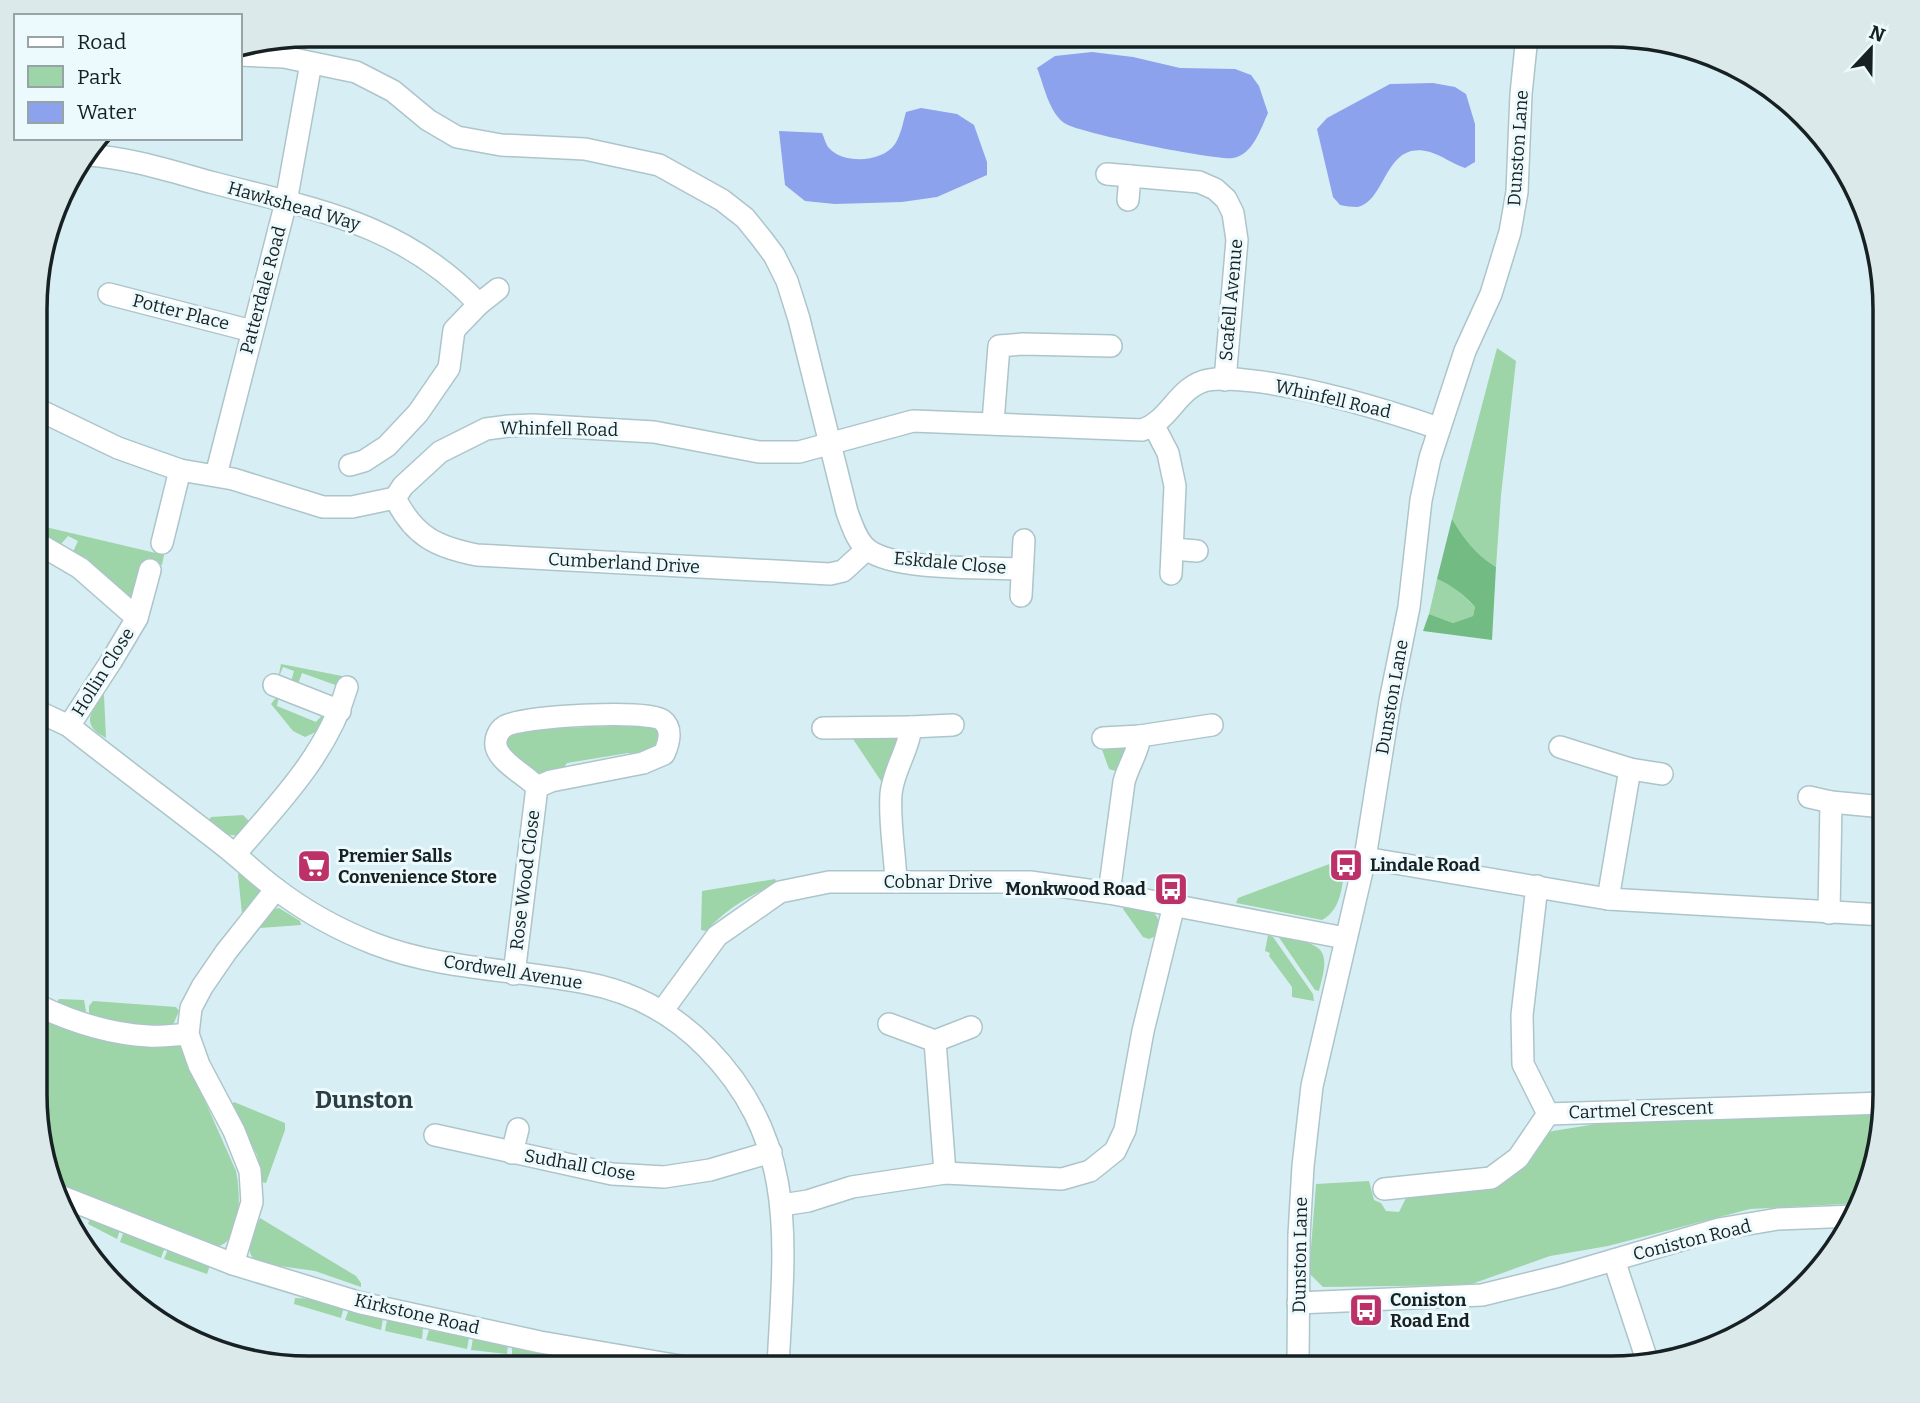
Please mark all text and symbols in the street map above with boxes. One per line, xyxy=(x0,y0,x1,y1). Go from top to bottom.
legend xyxy=(14,14,242,140)
north arrow xyxy=(1836,14,1906,84)
text: N xyxy=(1866,20,1889,47)
text: Road xyxy=(77,29,126,55)
text: Park xyxy=(77,64,121,90)
street label: Dunston Lane xyxy=(1503,89,1533,207)
text: Water xyxy=(77,99,136,125)
street label: Hawkshead Way xyxy=(225,177,363,236)
street label: Patterdale Road xyxy=(235,223,291,356)
street label: Scafell Avenue xyxy=(1215,238,1247,362)
street label: Potter Place xyxy=(130,289,232,335)
street label: Whinfell Road xyxy=(1273,375,1393,423)
street label: Whinfell Road xyxy=(500,417,619,441)
street label: Eskdale Close xyxy=(893,547,1007,579)
street label: Cumberland Drive xyxy=(547,548,701,578)
street label: Hollin Close xyxy=(67,624,139,720)
street label: Dunston Lane xyxy=(1371,638,1413,756)
street label: Rose Wood Close xyxy=(505,809,545,951)
place label: Premier Salls Convenience Store xyxy=(338,845,497,888)
bus stop icon: Lindale Road xyxy=(1327,846,1365,884)
supermarket icon: Premier Salls Convenience Store xyxy=(295,847,333,885)
place label: Lindale Road xyxy=(1370,854,1480,876)
bus stop icon: Monkwood Road xyxy=(1152,870,1190,908)
street label: Cobnar Drive xyxy=(883,871,993,893)
place label: Monkwood Road xyxy=(1005,878,1146,900)
street label: Cordwell Avenue xyxy=(442,950,584,994)
district label: Dunston xyxy=(315,1086,413,1114)
street label: Cartmel Crescent xyxy=(1568,1096,1714,1124)
street label: Sudhall Close xyxy=(523,1144,637,1186)
street label: Dunston Lane xyxy=(1288,1197,1312,1313)
street label: Coniston Road xyxy=(1631,1215,1754,1265)
street label: Kirkstone Road xyxy=(352,1289,482,1339)
place label: Coniston Road End xyxy=(1390,1289,1470,1332)
bus stop icon: Coniston Road End xyxy=(1347,1291,1385,1329)

